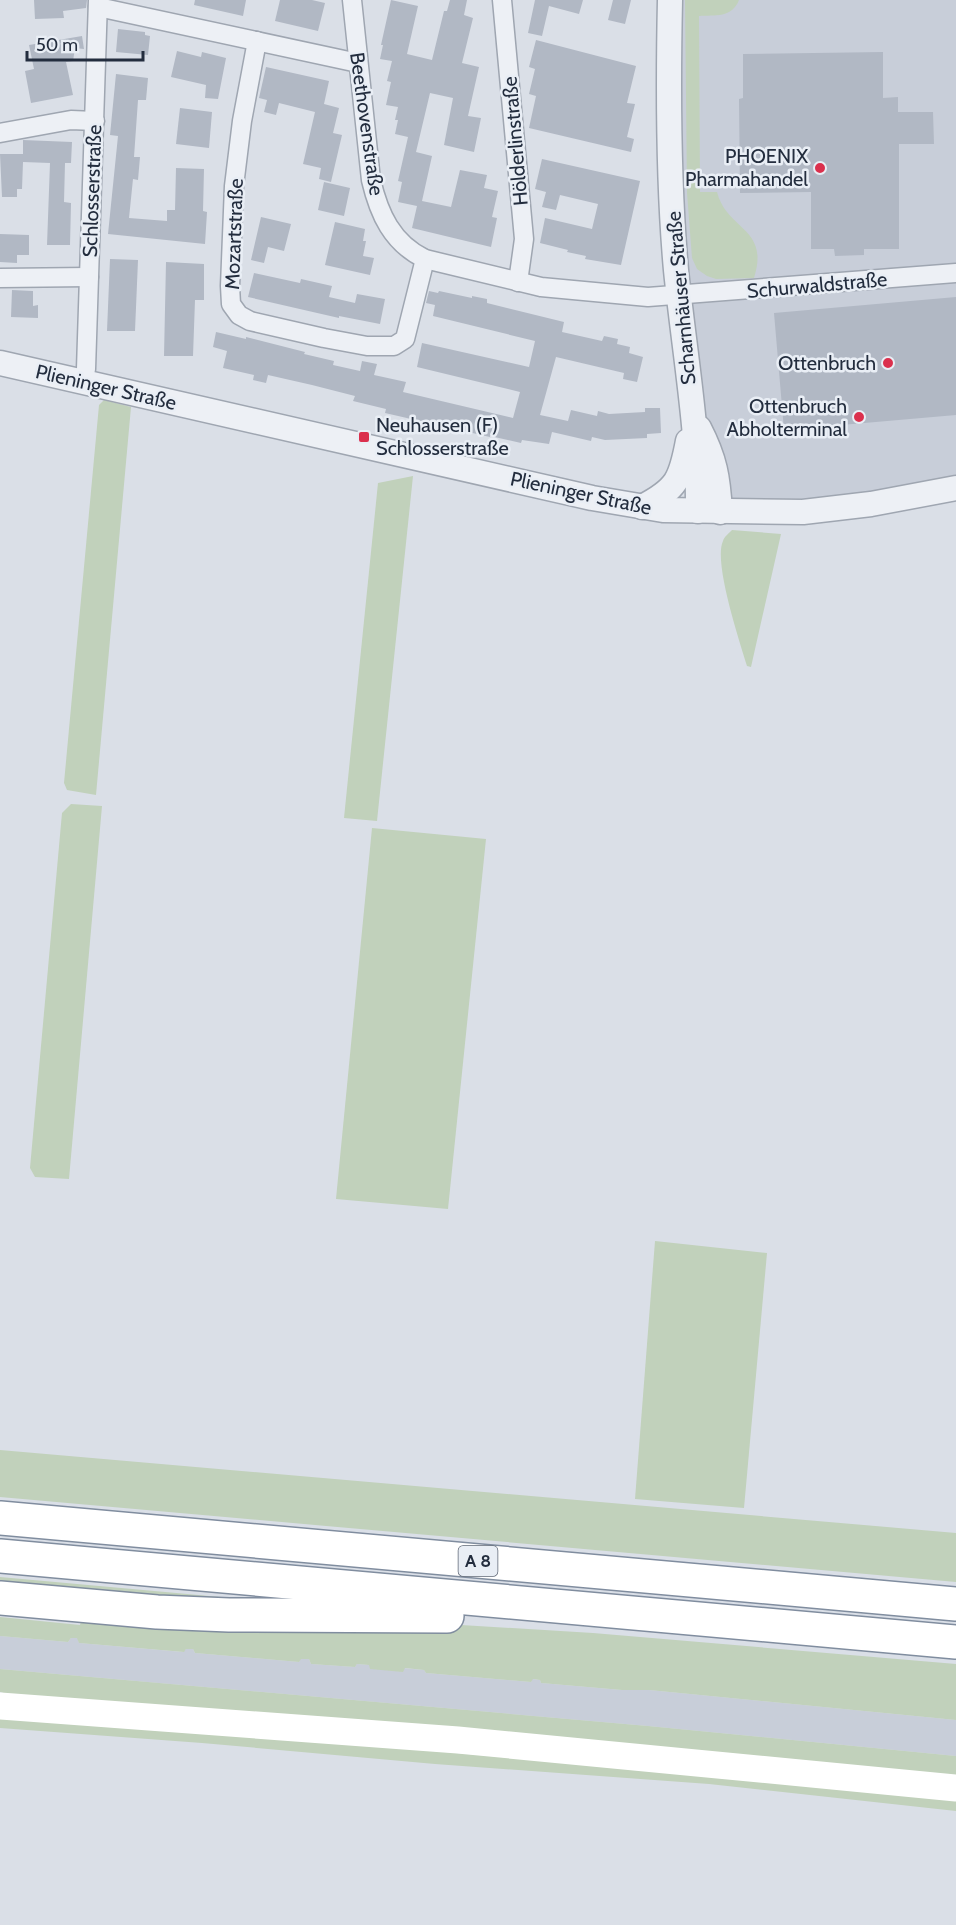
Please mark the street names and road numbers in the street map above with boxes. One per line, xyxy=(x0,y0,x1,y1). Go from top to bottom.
street label: Beethovenstraße xyxy=(345,51,389,197)
street label: Hölderlinstraße xyxy=(497,75,533,207)
street label: Schlosserstraße xyxy=(78,124,106,258)
street label: Mozartstraße xyxy=(220,178,248,290)
street label: Scharnhäuser Straße xyxy=(661,210,701,386)
street label: Schurwaldstraße xyxy=(746,267,888,303)
street label: Plieninger Straße xyxy=(33,359,179,415)
street label: Plieninger Straße xyxy=(508,466,654,520)
road number: A 8 xyxy=(458,1546,498,1576)

